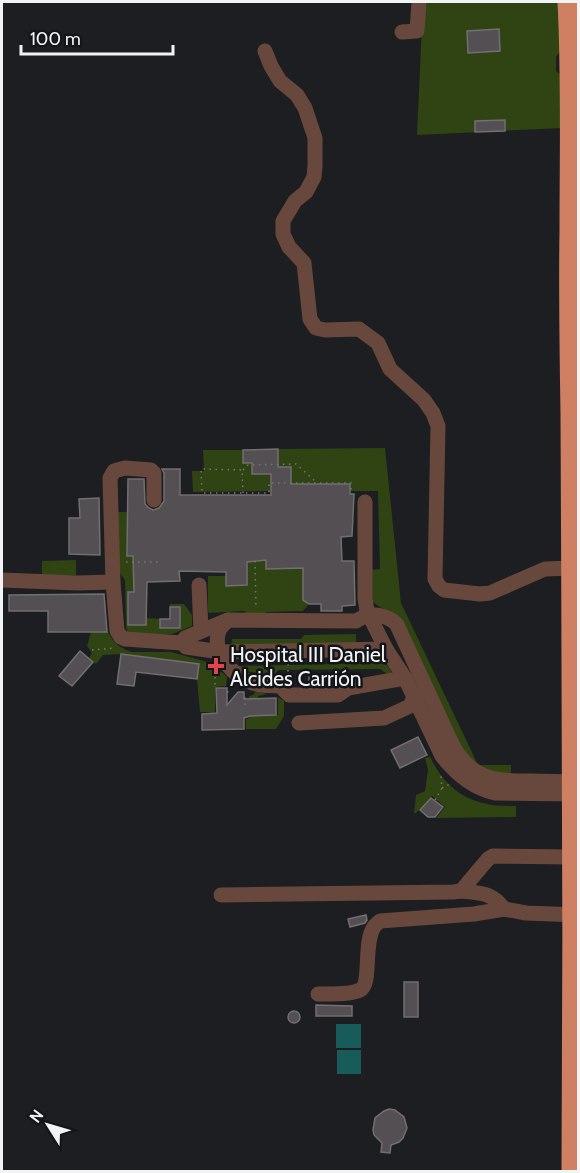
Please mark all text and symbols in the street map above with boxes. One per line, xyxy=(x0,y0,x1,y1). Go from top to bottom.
scale bar xyxy=(21,18,172,56)
text: 100 m xyxy=(30,28,81,50)
place label: Hospital III Daniel Alcides Carrión xyxy=(230,642,386,691)
marker: Hospital III Daniel Alcides Carrión xyxy=(207,657,225,675)
north arrow xyxy=(18,1095,78,1155)
text: N xyxy=(25,1106,47,1127)

